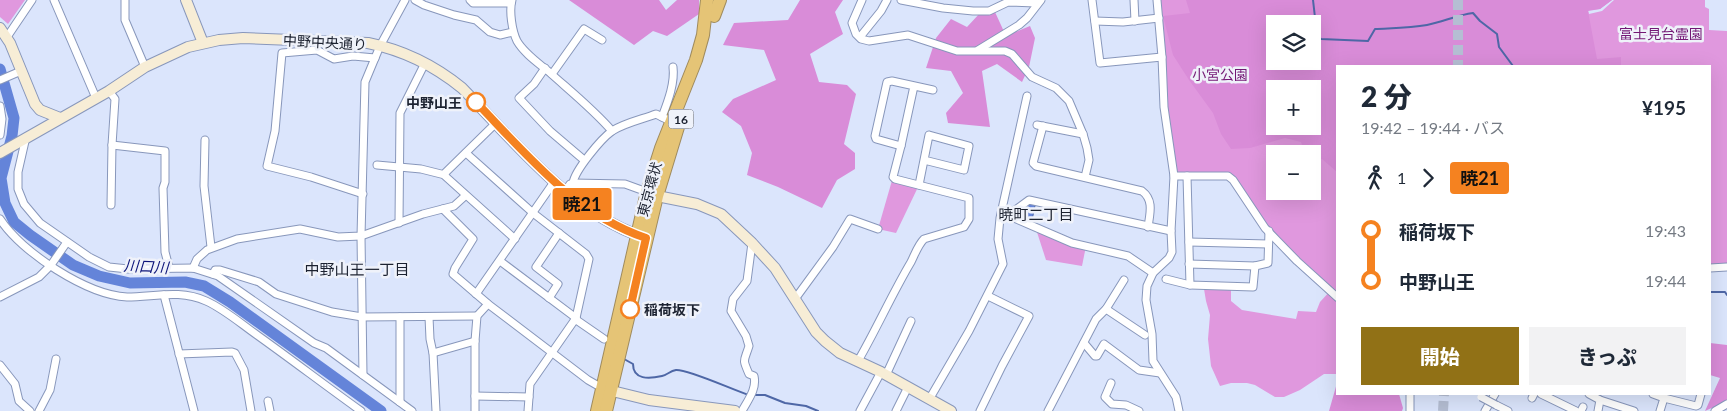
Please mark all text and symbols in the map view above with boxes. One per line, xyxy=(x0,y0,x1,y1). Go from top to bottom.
map controls xyxy=(1266,15,1321,200)
button: layers xyxy=(1266,15,1321,70)
park label: 富士見台霊園 xyxy=(1619,25,1703,42)
street label: 中野中央通り xyxy=(283,31,367,53)
park label: 小宮公園 xyxy=(1192,66,1248,83)
text: 2 分 xyxy=(1361,79,1412,113)
button: + xyxy=(1266,80,1321,135)
marker: 中野山王 xyxy=(466,92,486,112)
place label: 中野山王 xyxy=(406,94,462,111)
text: ¥195 xyxy=(1642,96,1686,119)
road number: 16 xyxy=(668,110,694,128)
text: 19:42 – 19:44 · バス xyxy=(1361,118,1505,137)
button: − xyxy=(1266,145,1321,200)
street label: 東京環状 xyxy=(634,160,664,218)
icon: walk xyxy=(1361,164,1389,192)
icon: forward xyxy=(1414,164,1442,192)
text: 暁21 xyxy=(1460,167,1499,189)
text: 1 xyxy=(1397,168,1406,187)
line badge: 暁21 xyxy=(553,188,611,220)
text: 暁21 xyxy=(563,193,601,215)
district label: 暁町二丁目 xyxy=(998,205,1074,223)
text: 稲荷坂下 xyxy=(1399,220,1475,243)
text: 19:43 xyxy=(1645,221,1686,240)
water label: 川口川 xyxy=(123,256,171,276)
district label: 中野山王一丁目 xyxy=(304,260,410,278)
text: 中野山王 xyxy=(1399,270,1475,293)
text: 19:44 xyxy=(1645,271,1686,290)
marker: 稲荷坂下 xyxy=(620,299,640,319)
place label: 稲荷坂下 xyxy=(644,301,700,318)
button: 開始 xyxy=(1361,327,1519,385)
button: きっぷ xyxy=(1529,327,1686,385)

